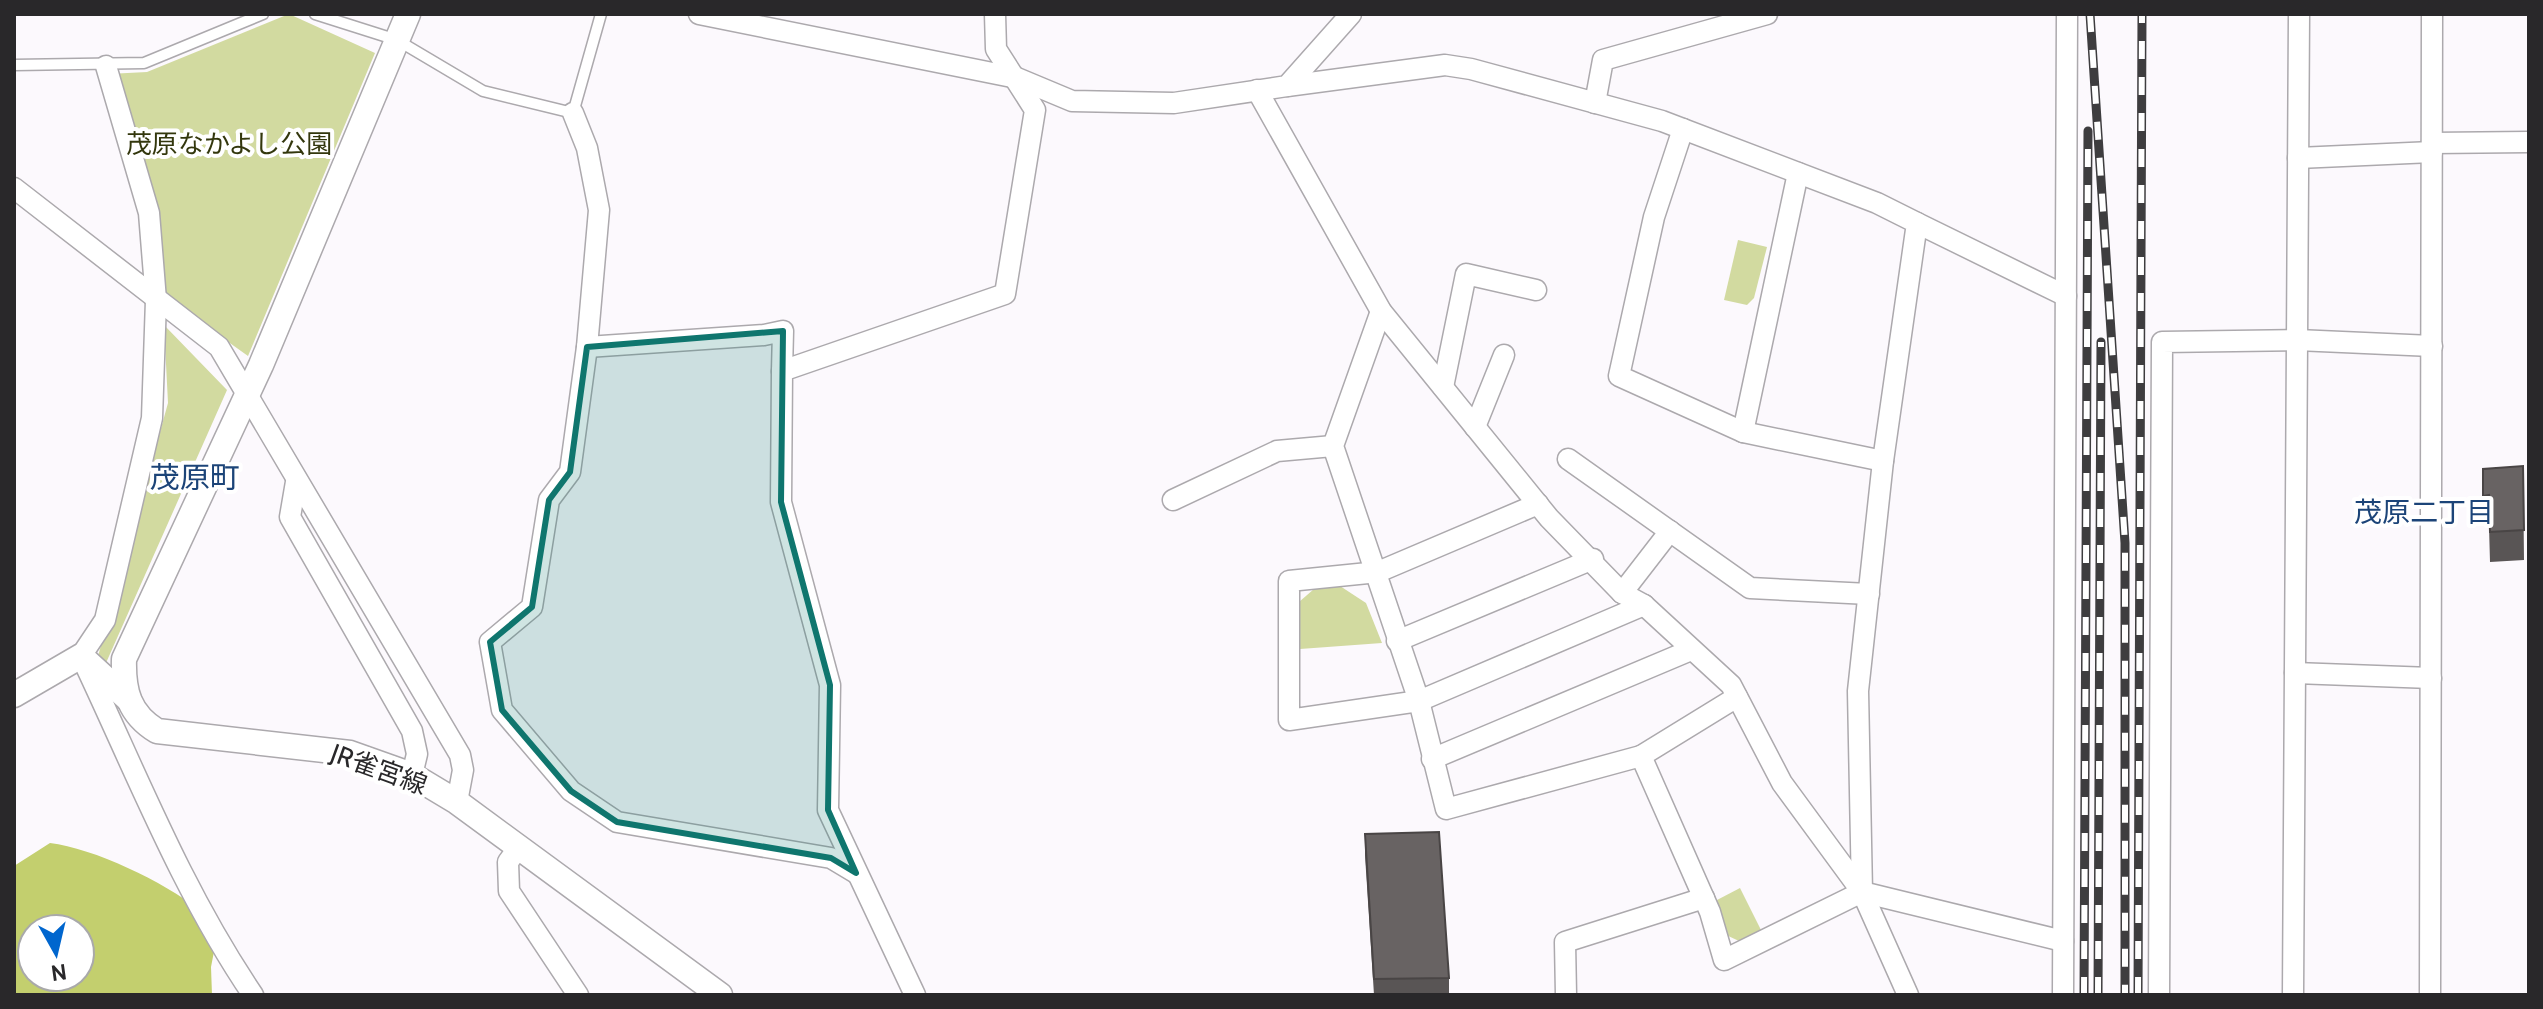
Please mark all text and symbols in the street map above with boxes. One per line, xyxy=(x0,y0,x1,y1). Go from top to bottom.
park label: 茂原なかよし公園 xyxy=(126,128,332,160)
district label: 茂原町 xyxy=(150,459,240,496)
district label: 茂原二丁目 xyxy=(2354,495,2494,529)
street label: JR雀宮線 xyxy=(325,736,432,801)
north arrow xyxy=(16,913,96,993)
text: N xyxy=(49,958,68,987)

